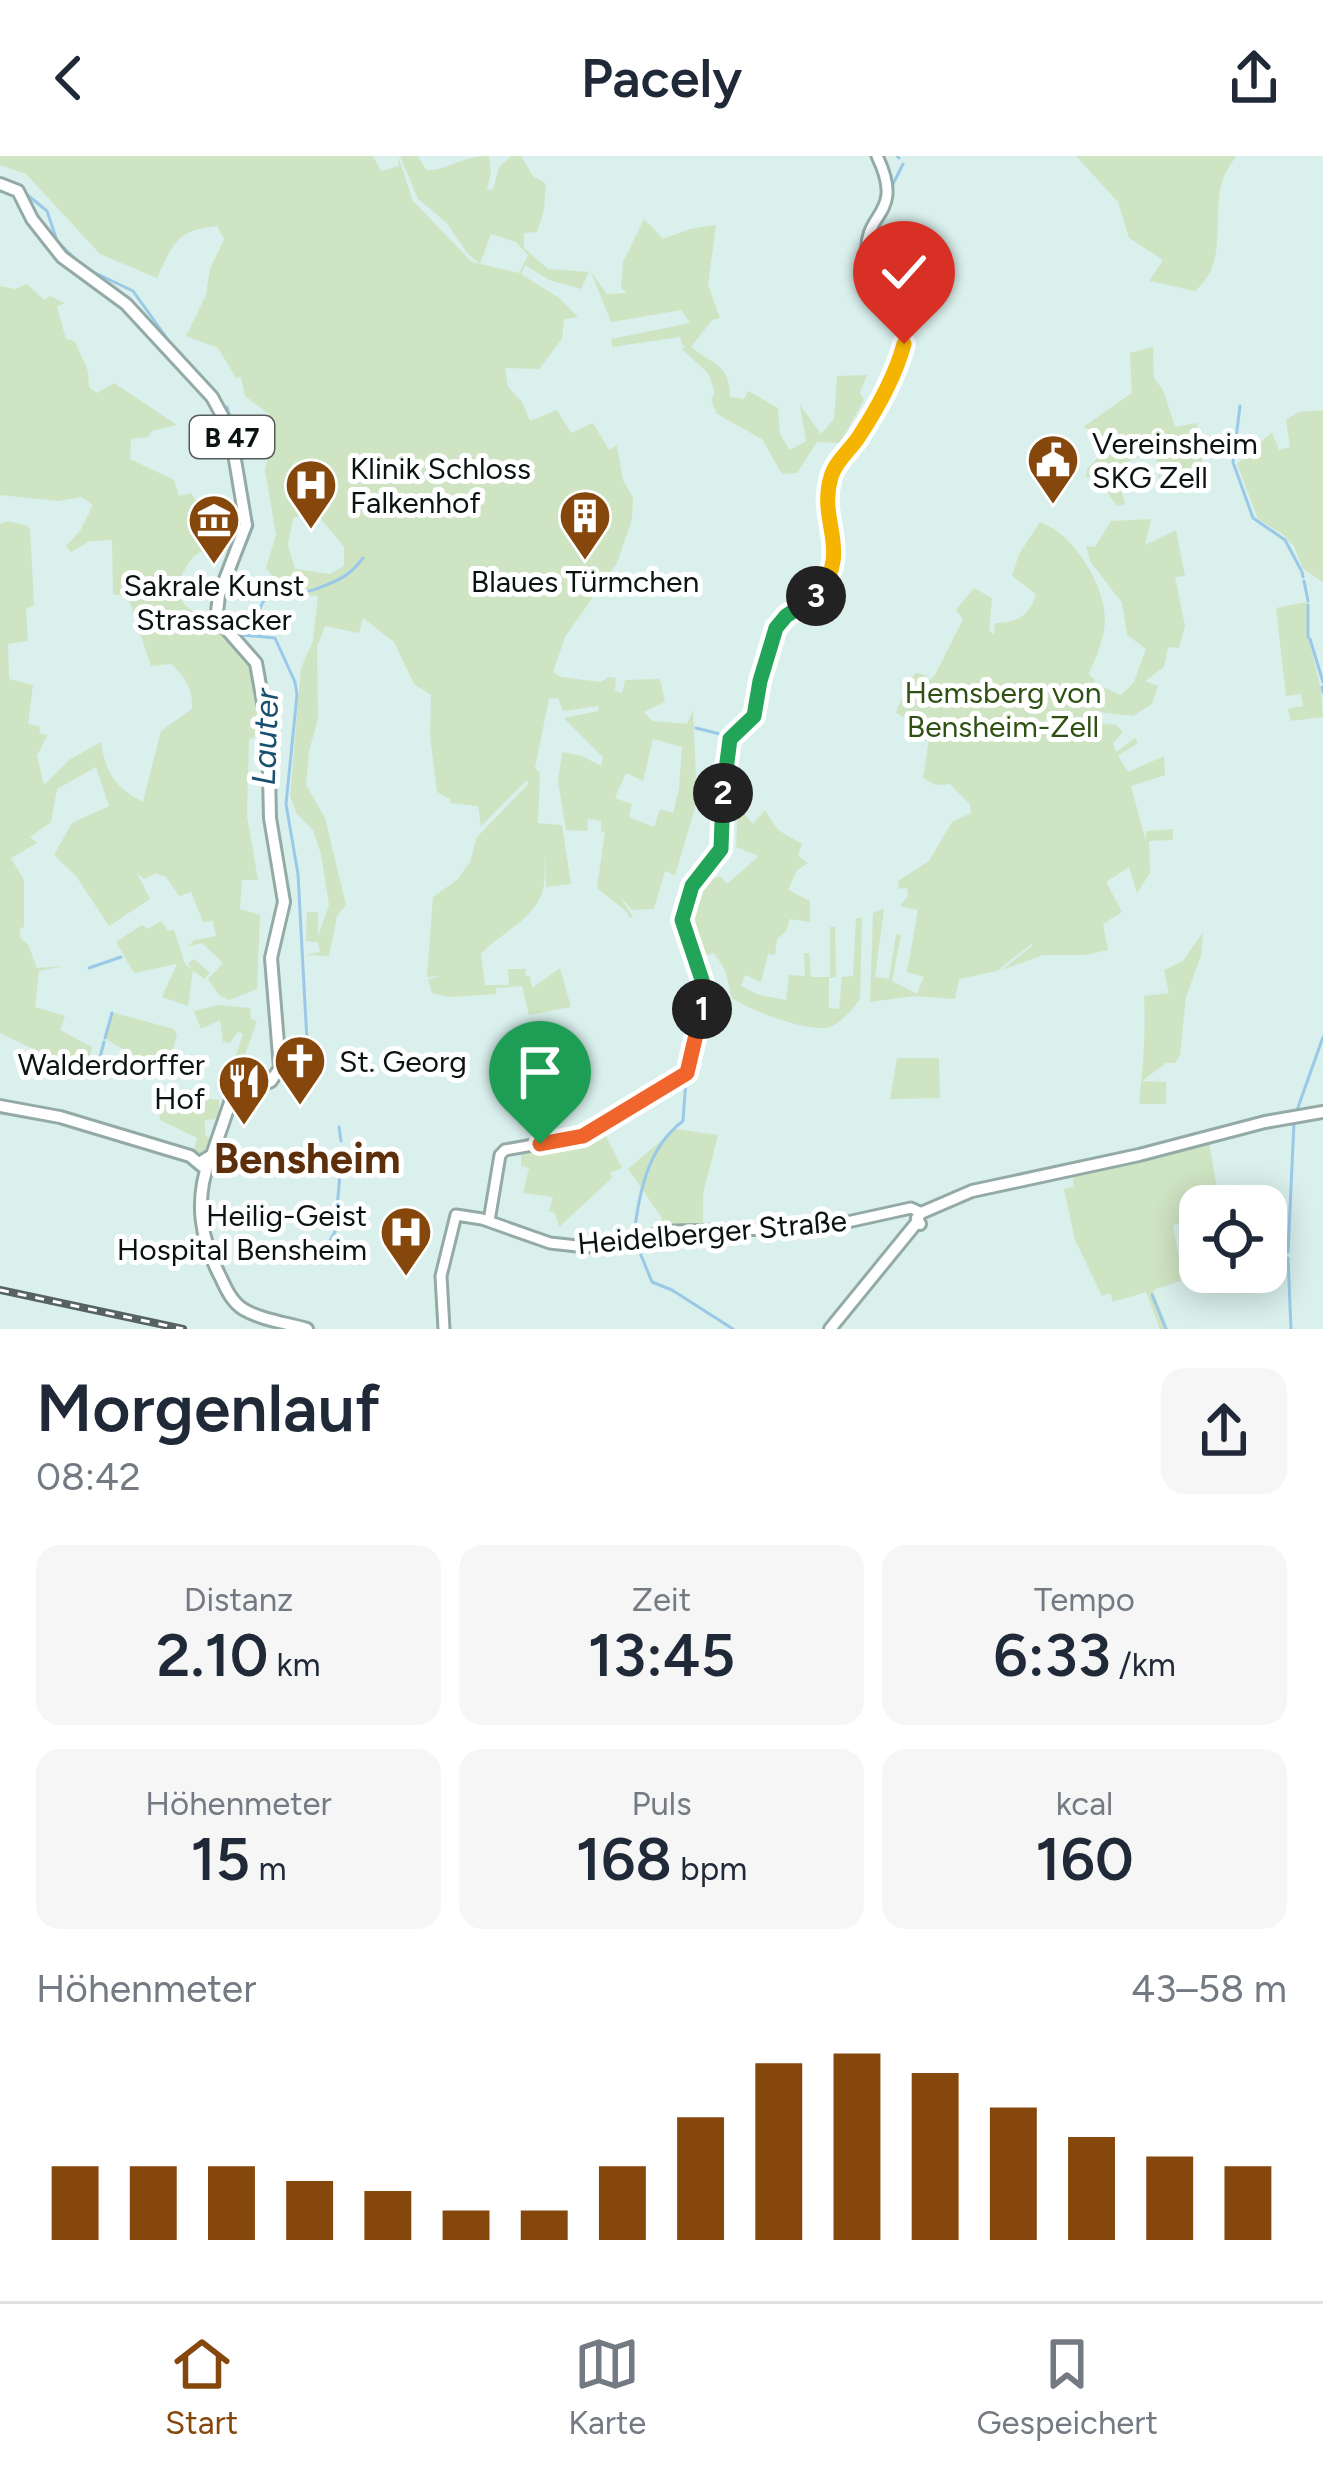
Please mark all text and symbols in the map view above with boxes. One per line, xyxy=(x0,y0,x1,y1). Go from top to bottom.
icon: back xyxy=(36,45,102,111)
icon: share xyxy=(1221,45,1287,111)
text: Pacely xyxy=(581,46,742,111)
pin xyxy=(853,221,955,344)
icon: check xyxy=(871,239,937,305)
road number: B 47 xyxy=(190,416,274,458)
place label: Vereinsheim SKG Zell xyxy=(1092,425,1258,496)
public building icon: Vereinsheim SKG Zell xyxy=(1025,432,1081,506)
place label: Klinik Schloss Falkenhof xyxy=(350,450,531,521)
hospital icon: Klinik Schloss Falkenhof xyxy=(283,457,339,531)
building icon: Blaues Türmchen xyxy=(557,488,613,562)
museum icon: Sakrale Kunst Strassacker xyxy=(186,492,242,566)
place label: Blaues Türmchen xyxy=(471,563,699,600)
pin: 3 xyxy=(786,566,846,626)
place label: Sakrale Kunst Strassacker xyxy=(123,567,305,638)
text: 3 xyxy=(807,576,825,615)
park label: Hemsberg von Bensheim-Zell xyxy=(905,674,1101,745)
water label: Lauter xyxy=(244,686,286,786)
pin: 2 xyxy=(693,763,753,823)
text: 2 xyxy=(713,773,733,812)
pin: 1 xyxy=(672,979,732,1039)
text: 1 xyxy=(695,989,709,1028)
pin xyxy=(489,1021,591,1144)
church icon: St. Georg xyxy=(272,1033,328,1107)
icon: arrive xyxy=(507,1039,573,1105)
place label: St. Georg xyxy=(339,1043,467,1080)
place label: Walderdorffer Hof xyxy=(18,1046,205,1117)
restaurant icon: Walderdorffer Hof xyxy=(216,1053,272,1127)
district label: Bensheim xyxy=(213,1133,401,1184)
map controls xyxy=(1179,1185,1287,1293)
button: locate xyxy=(1179,1185,1287,1293)
place label: Heilig-Geist Hospital Bensheim xyxy=(117,1197,367,1268)
street label: Heidelberger Straße xyxy=(576,1202,848,1262)
hospital icon: Heilig-Geist Hospital Bensheim xyxy=(378,1204,434,1278)
text: Morgenlauf xyxy=(36,1368,380,1448)
button: share xyxy=(1161,1368,1287,1494)
text: 08:42 xyxy=(36,1453,141,1500)
text: Distanz xyxy=(184,1580,293,1619)
text: Zeit xyxy=(632,1580,691,1619)
text: Tempo xyxy=(1034,1580,1135,1619)
text: 2.10 xyxy=(156,1619,268,1691)
text: 13:45 xyxy=(588,1619,735,1691)
text: 6:33 xyxy=(993,1619,1111,1691)
text: km xyxy=(268,1645,321,1684)
text: /km xyxy=(1111,1645,1176,1684)
text: Höhenmeter xyxy=(145,1784,332,1823)
text: Puls xyxy=(631,1784,692,1823)
text: kcal xyxy=(1056,1784,1113,1823)
text: 15 xyxy=(190,1823,250,1895)
text: 168 xyxy=(576,1823,672,1895)
text: 160 xyxy=(1035,1823,1134,1895)
text: m xyxy=(250,1849,287,1888)
text: bpm xyxy=(672,1849,747,1888)
text: Höhenmeter xyxy=(36,1965,256,2012)
text: 43–58 m xyxy=(1131,1965,1287,2012)
tab: Start xyxy=(165,2331,238,2442)
tab: Karte xyxy=(568,2331,646,2442)
tab: Gespeichert xyxy=(976,2331,1158,2442)

